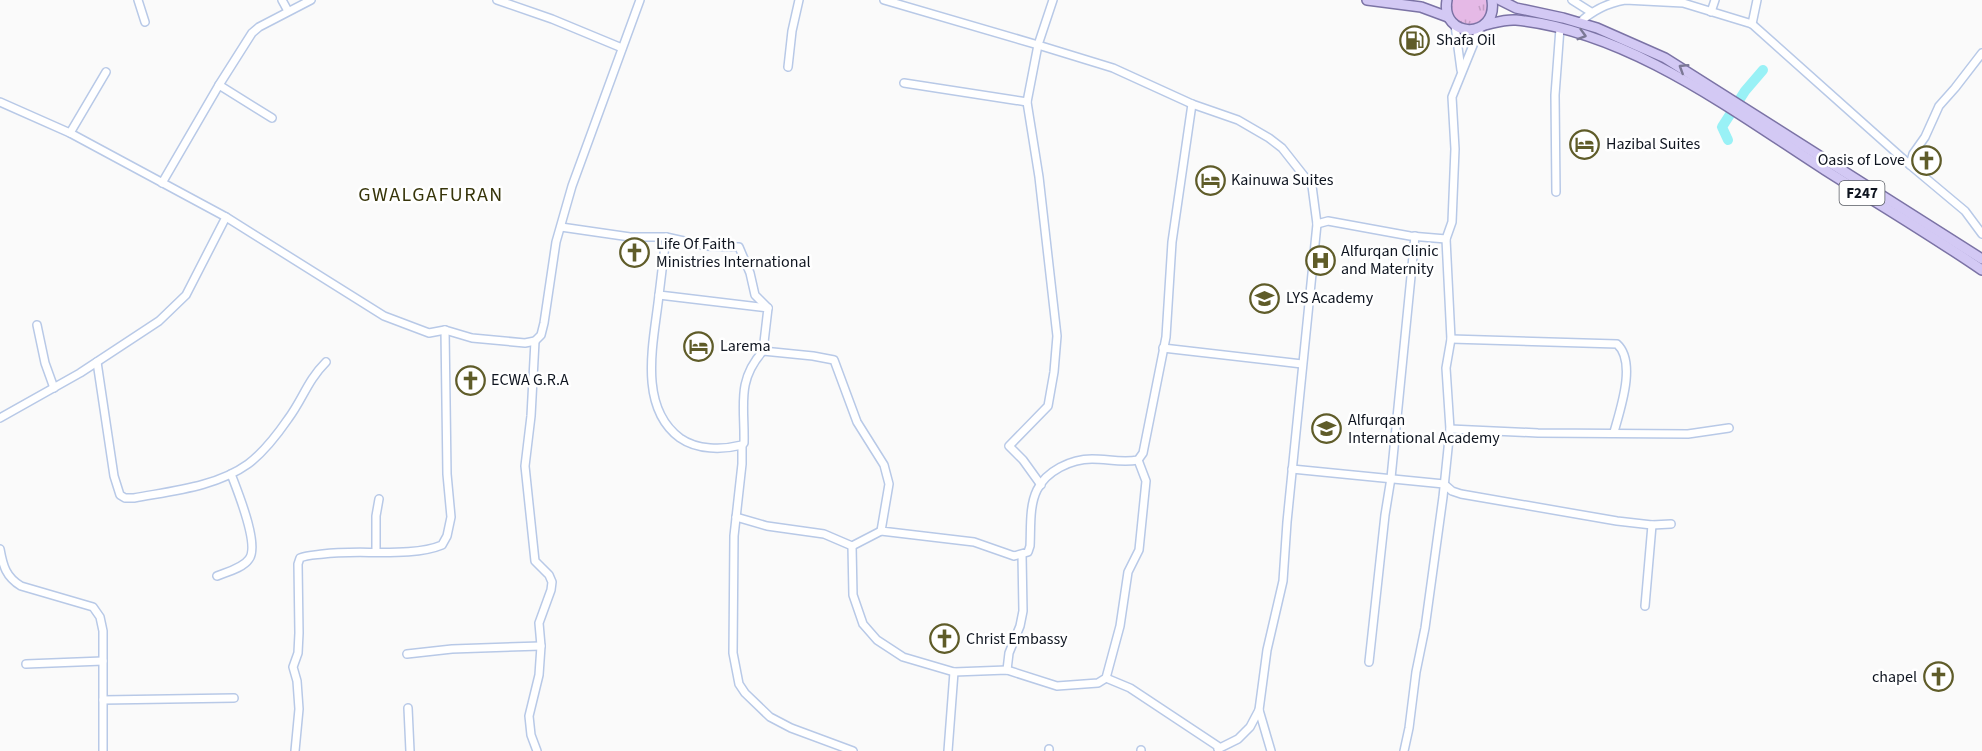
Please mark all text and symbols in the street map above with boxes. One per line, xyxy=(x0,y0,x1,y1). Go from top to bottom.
fuel station icon: Shafa Oil xyxy=(1399,24,1431,56)
one-way arrow xyxy=(1577,28,1587,40)
place label: Shafa Oil xyxy=(1436,29,1496,51)
one-way arrow xyxy=(1679,64,1689,76)
hotel icon: Hazibal Suites xyxy=(1569,128,1601,160)
place label: Hazibal Suites xyxy=(1606,133,1701,155)
church icon: Oasis of Love xyxy=(1910,144,1942,176)
place label: Oasis of Love xyxy=(1818,149,1905,171)
hotel icon: Kainuwa Suites xyxy=(1194,164,1226,196)
place label: Kainuwa Suites xyxy=(1231,169,1334,191)
district label: GWALGAFURAN xyxy=(358,181,504,209)
road number: F247 xyxy=(1840,181,1884,205)
place label: Life Of Faith Ministries International xyxy=(656,233,811,273)
church icon: Life Of Faith Ministries International xyxy=(619,237,651,269)
place label: Alfurqan Clinic and Maternity xyxy=(1341,240,1439,280)
hospital icon: Alfurqan Clinic and Maternity xyxy=(1304,244,1336,276)
school or university icon: LYS Academy xyxy=(1249,282,1281,314)
place label: LYS Academy xyxy=(1286,287,1374,309)
hotel icon: Larema xyxy=(683,330,715,362)
place label: Larema xyxy=(720,335,771,357)
church icon: ECWA G.R.A xyxy=(454,364,486,396)
place label: ECWA G.R.A xyxy=(491,369,569,391)
place label: Alfurqan International Academy xyxy=(1348,409,1500,449)
school or university icon: Alfurqan International Academy xyxy=(1311,413,1343,445)
church icon: Christ Embassy xyxy=(929,623,961,655)
place label: Christ Embassy xyxy=(966,628,1068,650)
church icon: chapel xyxy=(1922,661,1954,693)
place label: chapel xyxy=(1872,666,1917,688)

